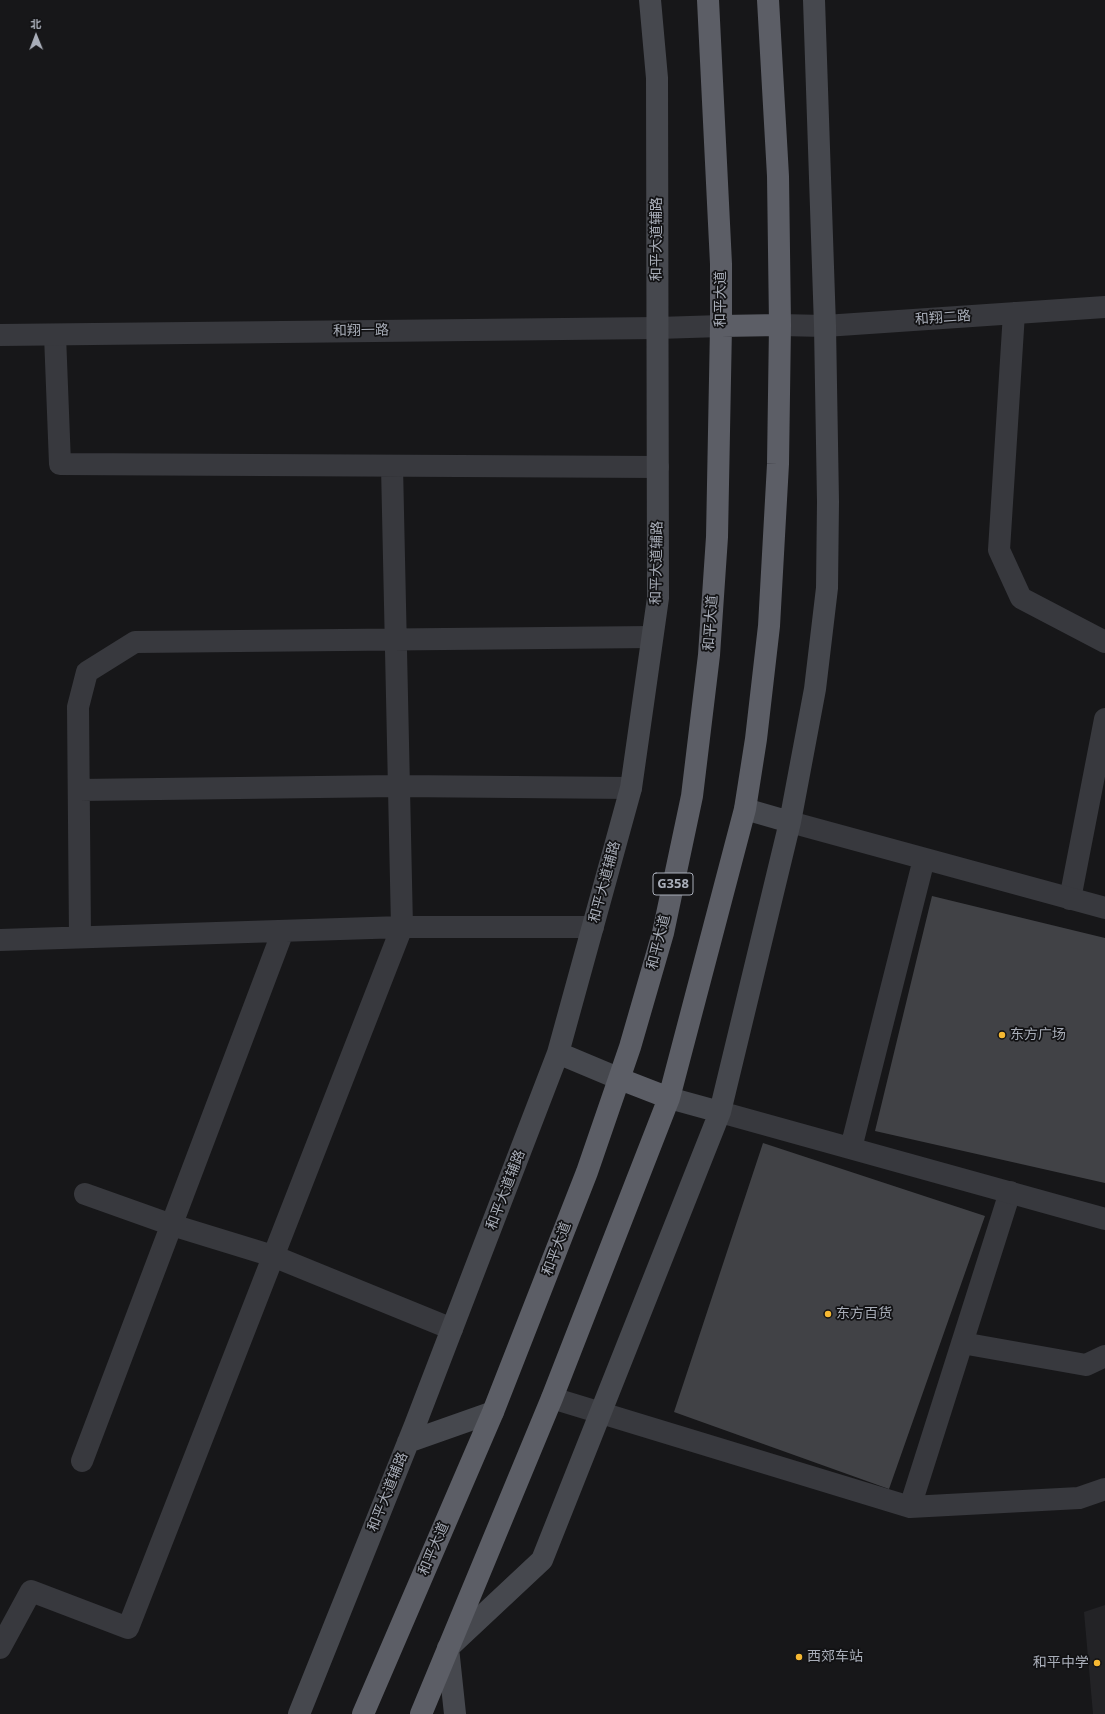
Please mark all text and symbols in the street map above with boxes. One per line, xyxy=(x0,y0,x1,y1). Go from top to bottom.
north arrow xyxy=(16,16,56,56)
text: 北 xyxy=(30,16,41,31)
street label: 和平大道辅路 xyxy=(649,197,665,281)
street label: 和平大道 xyxy=(713,271,729,327)
street label: 和翔二路 xyxy=(914,308,972,328)
street label: 和翔一路 xyxy=(333,322,389,340)
street label: 和平大道辅路 xyxy=(648,521,666,605)
street label: 和平大道 xyxy=(701,594,721,652)
street label: 和平大道辅路 xyxy=(586,839,624,925)
road number: G358 xyxy=(653,873,693,895)
street label: 和平大道 xyxy=(644,913,674,971)
place label: 东方广场 xyxy=(1010,1027,1066,1043)
marker: 东方广场 xyxy=(997,1030,1007,1040)
street label: 和平大道辅路 xyxy=(483,1148,529,1232)
street label: 和平大道 xyxy=(539,1220,575,1278)
place label: 东方百货 xyxy=(836,1306,892,1322)
marker: 东方百货 xyxy=(823,1309,833,1319)
street label: 和平大道辅路 xyxy=(364,1450,412,1534)
street label: 和平大道 xyxy=(415,1520,453,1578)
place label: 西郊车站 xyxy=(807,1649,863,1665)
marker: 西郊车站 xyxy=(794,1652,804,1662)
place label: 和平中学 xyxy=(1033,1655,1089,1671)
marker: 和平中学 xyxy=(1092,1658,1102,1668)

